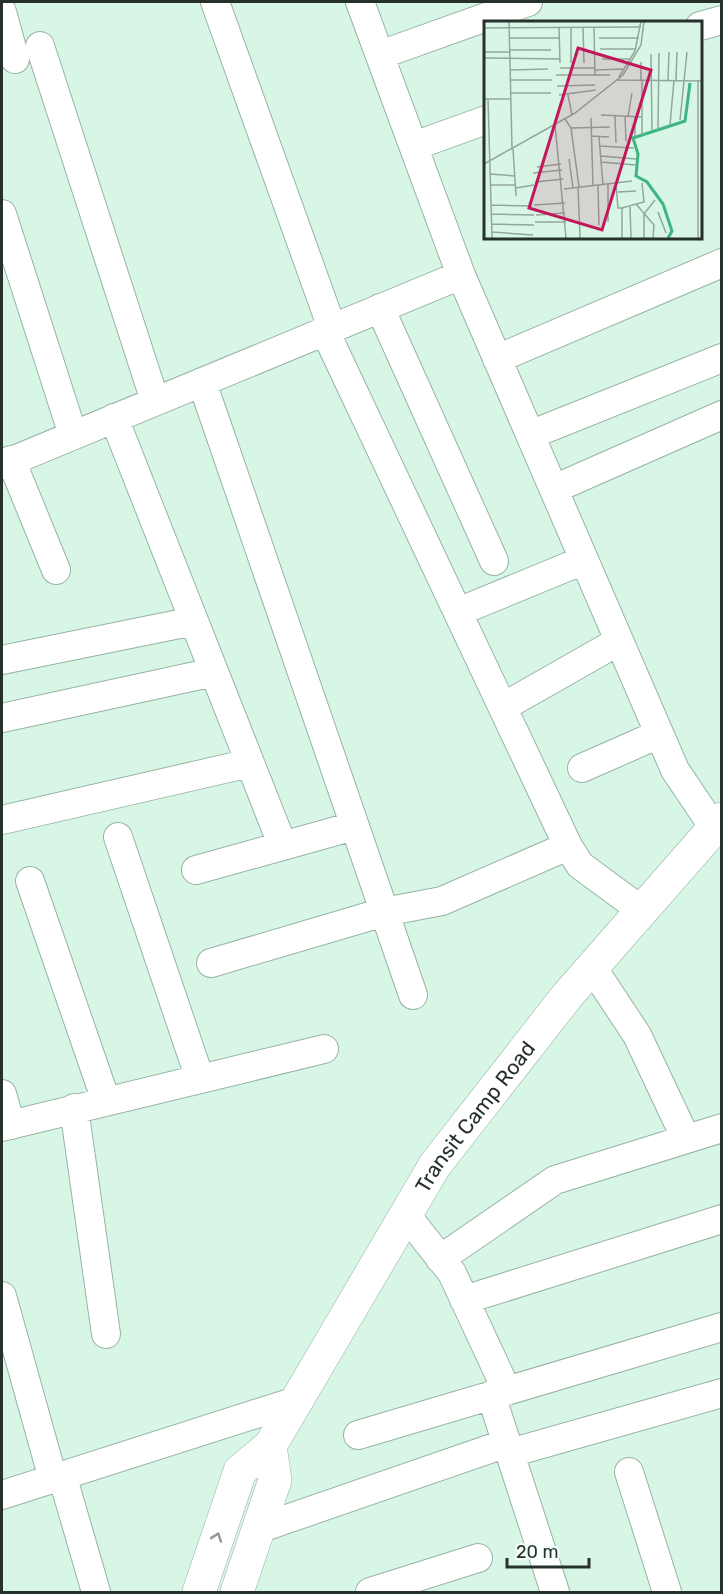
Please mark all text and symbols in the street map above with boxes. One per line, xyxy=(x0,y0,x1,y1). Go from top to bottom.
inset map xyxy=(484,21,702,238)
street label: Transit Camp Road xyxy=(409,1036,540,1197)
scale bar xyxy=(507,1531,590,1569)
one-way arrow xyxy=(210,1532,223,1543)
text: 20 m xyxy=(516,1541,558,1563)

